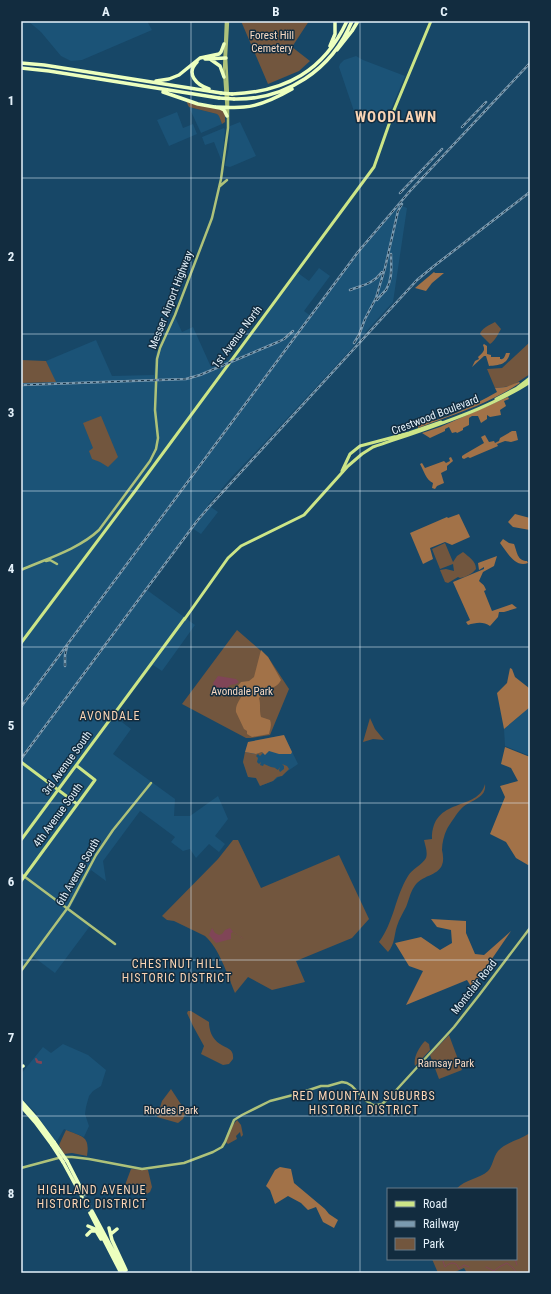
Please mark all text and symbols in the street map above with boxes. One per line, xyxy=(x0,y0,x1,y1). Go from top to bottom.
text: A xyxy=(102,4,110,19)
text: B xyxy=(272,4,280,19)
text: C xyxy=(440,4,448,19)
park label: Forest Hill Cemetery xyxy=(250,29,294,55)
text: 1 xyxy=(8,93,14,108)
district label: WOODLAWN xyxy=(355,108,437,126)
text: 2 xyxy=(8,249,15,264)
street label: Messer Airport Highway xyxy=(146,249,196,351)
street label: 1st Avenue North xyxy=(209,303,265,371)
street label: Crestwood Boulevard xyxy=(390,392,480,438)
text: 3 xyxy=(8,405,14,420)
text: 4 xyxy=(8,561,15,576)
park label: Avondale Park xyxy=(211,685,273,698)
district label: AVONDALE xyxy=(79,709,141,723)
text: 5 xyxy=(8,718,15,733)
street label: 3rd Avenue South xyxy=(39,728,95,798)
street label: 4th Avenue South xyxy=(30,781,86,849)
street label: 6th Avenue South xyxy=(53,836,103,908)
text: 6 xyxy=(8,874,15,889)
district label: CHESTNUT HILL HISTORIC DISTRICT xyxy=(122,957,232,985)
street label: Montclair Road xyxy=(449,957,499,1017)
text: 7 xyxy=(8,1030,15,1045)
park label: Ramsay Park xyxy=(418,1057,474,1070)
district label: RED MOUNTAIN SUBURBS HISTORIC DISTRICT xyxy=(292,1089,436,1117)
park label: Rhodes Park xyxy=(144,1104,198,1117)
district label: HIGHLAND AVENUE HISTORIC DISTRICT xyxy=(37,1183,147,1211)
text: 8 xyxy=(8,1186,14,1201)
legend xyxy=(387,1188,517,1260)
text: Road xyxy=(423,1197,447,1211)
text: Railway xyxy=(423,1217,459,1231)
text: Park xyxy=(423,1237,445,1251)

